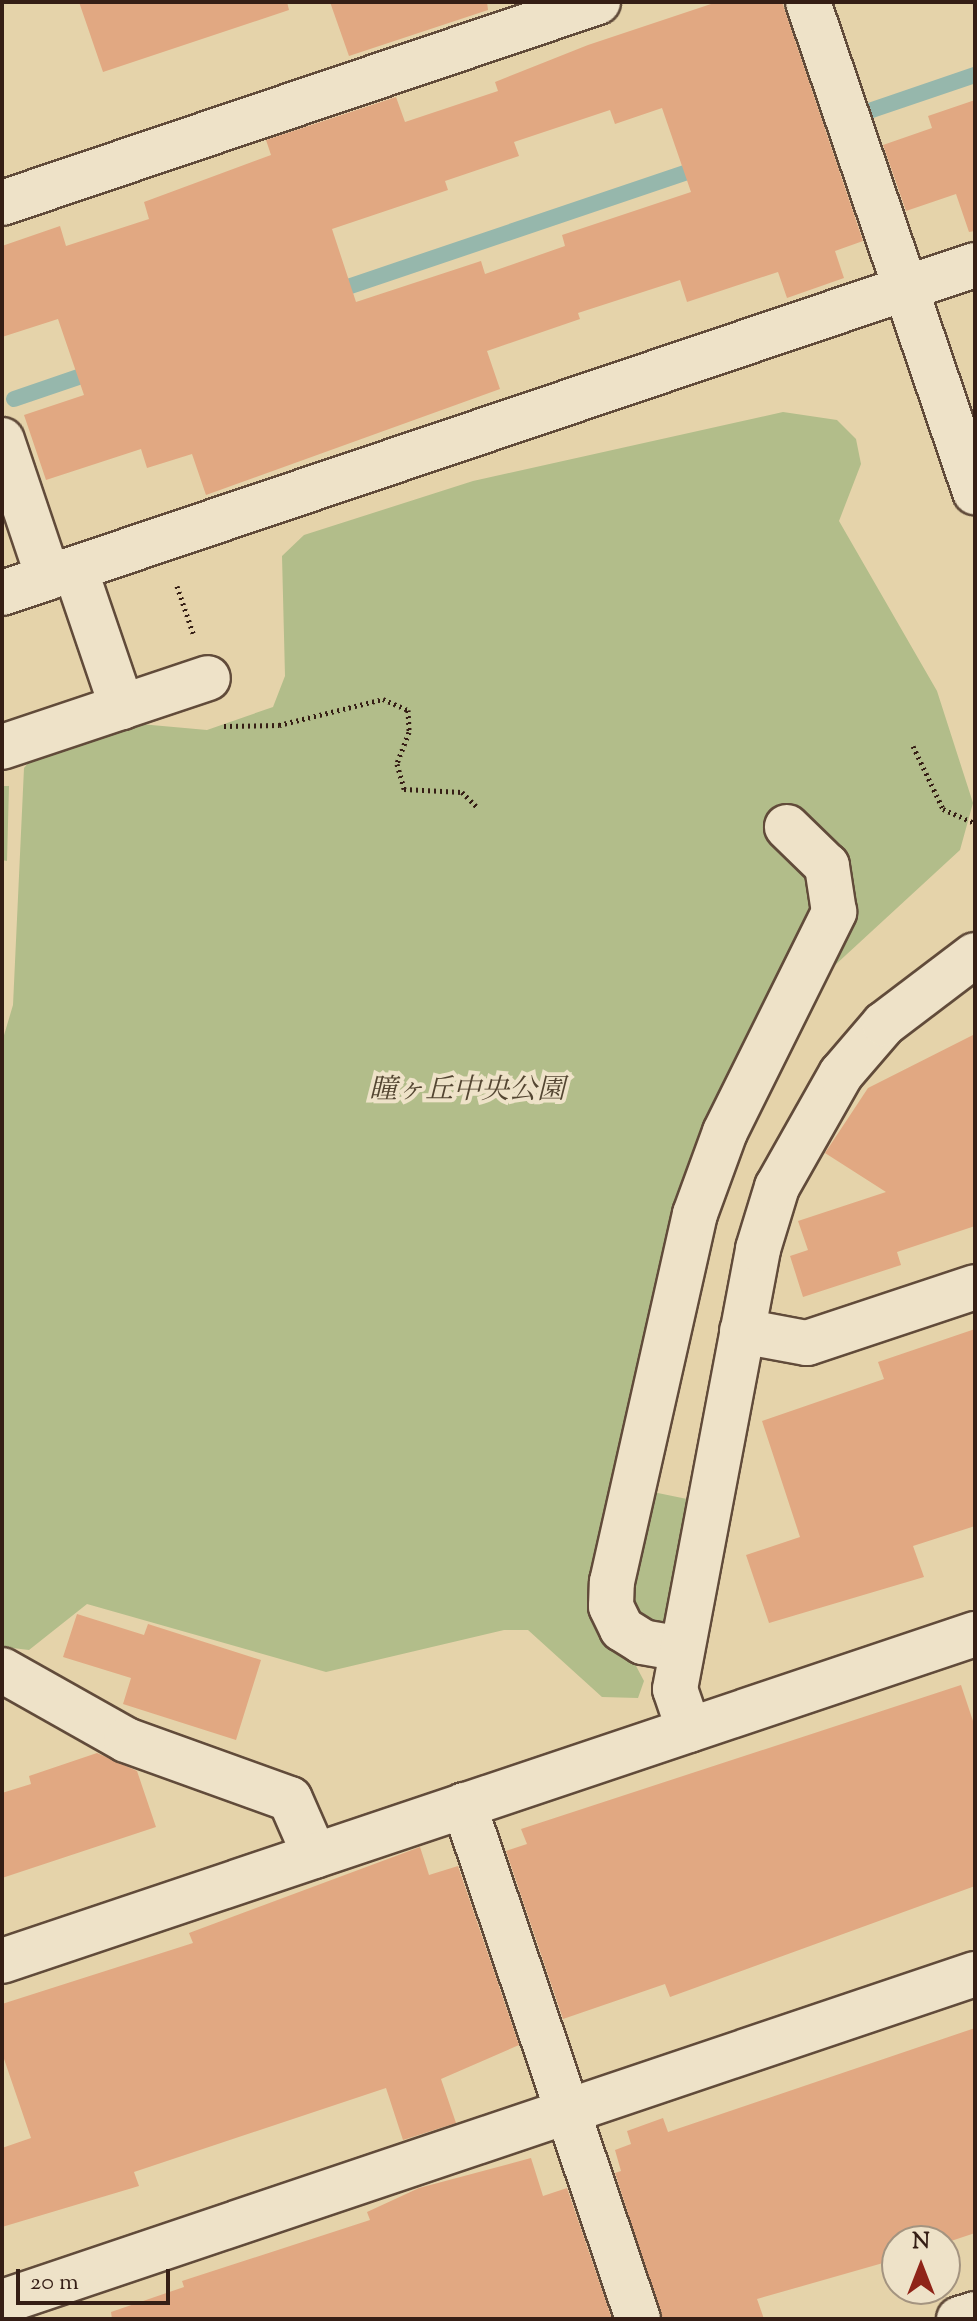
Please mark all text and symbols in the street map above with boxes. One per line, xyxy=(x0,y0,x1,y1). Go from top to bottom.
park label: 瞳ヶ丘中央公園 xyxy=(369,1074,565,1108)
north arrow xyxy=(881,2225,961,2305)
text: N xyxy=(912,2227,930,2259)
scale bar xyxy=(20,2253,174,2303)
text: 20 m xyxy=(30,2266,79,2300)

